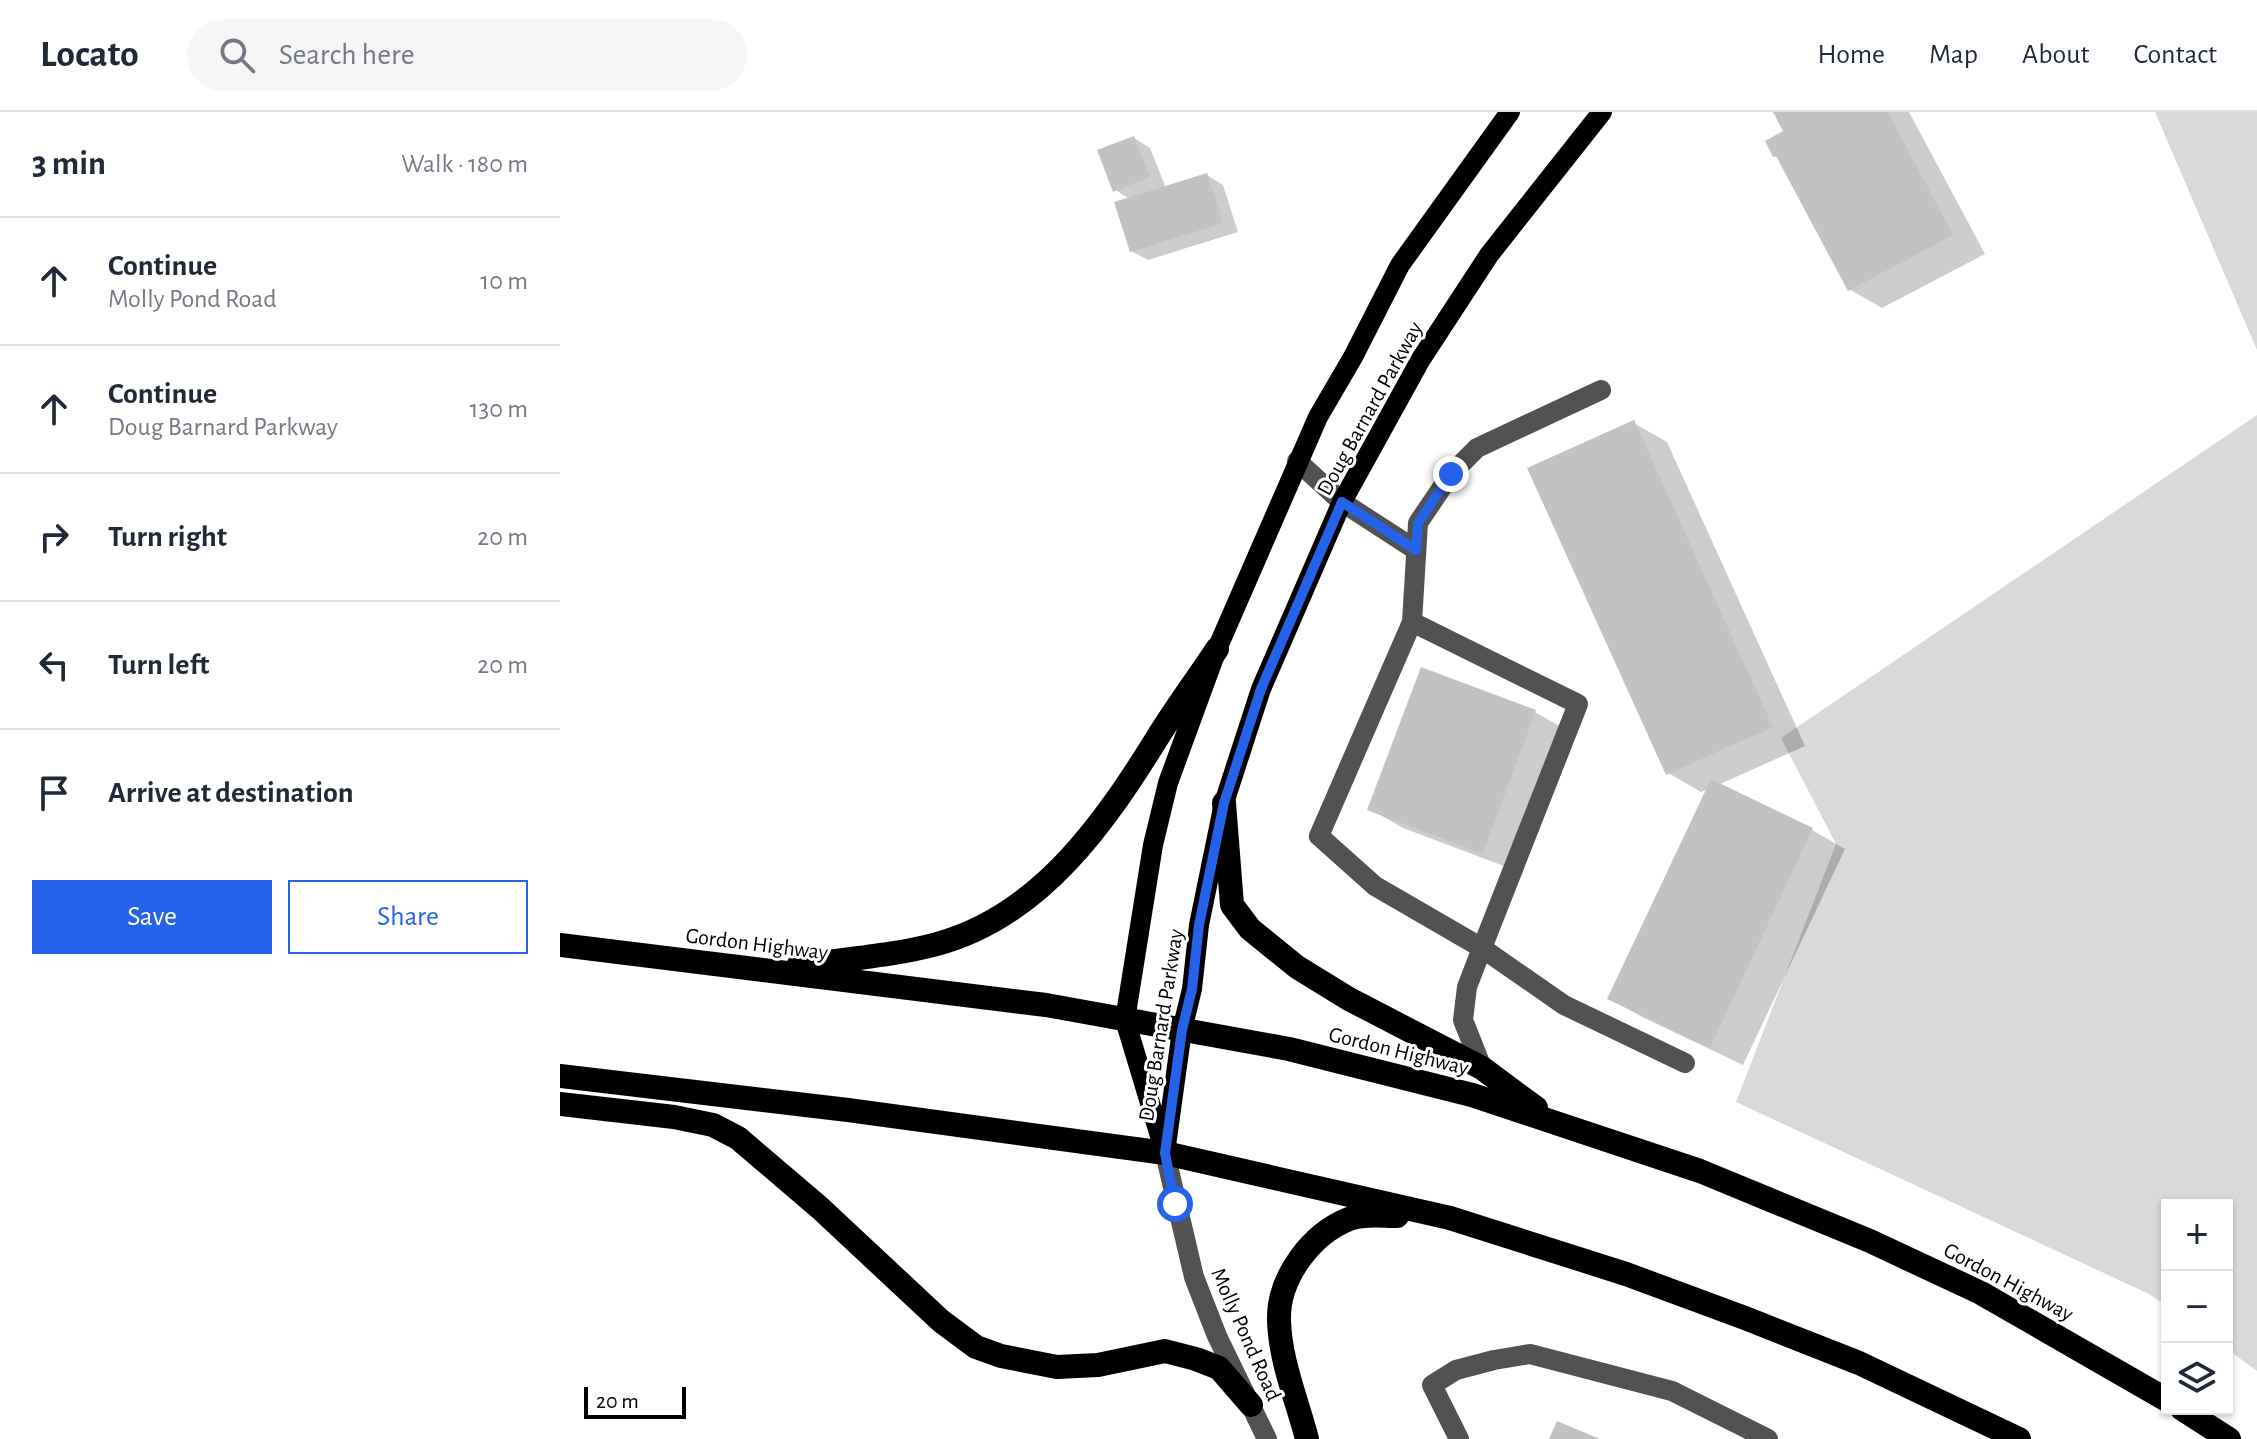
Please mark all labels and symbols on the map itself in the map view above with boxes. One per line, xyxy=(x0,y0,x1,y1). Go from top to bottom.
street label: Doug Barnard Parkway xyxy=(1313,318,1427,499)
route end xyxy=(1433,456,1469,492)
street label: Gordon Highway xyxy=(684,924,830,964)
street label: Doug Barnard Parkway xyxy=(1135,927,1187,1123)
street label: Gordon Highway xyxy=(1327,1023,1471,1079)
route start xyxy=(1157,1186,1193,1222)
street label: Gordon Highway xyxy=(1940,1239,2077,1326)
street label: Molly Pond Road xyxy=(1207,1265,1285,1404)
scale bar xyxy=(584,1383,686,1419)

